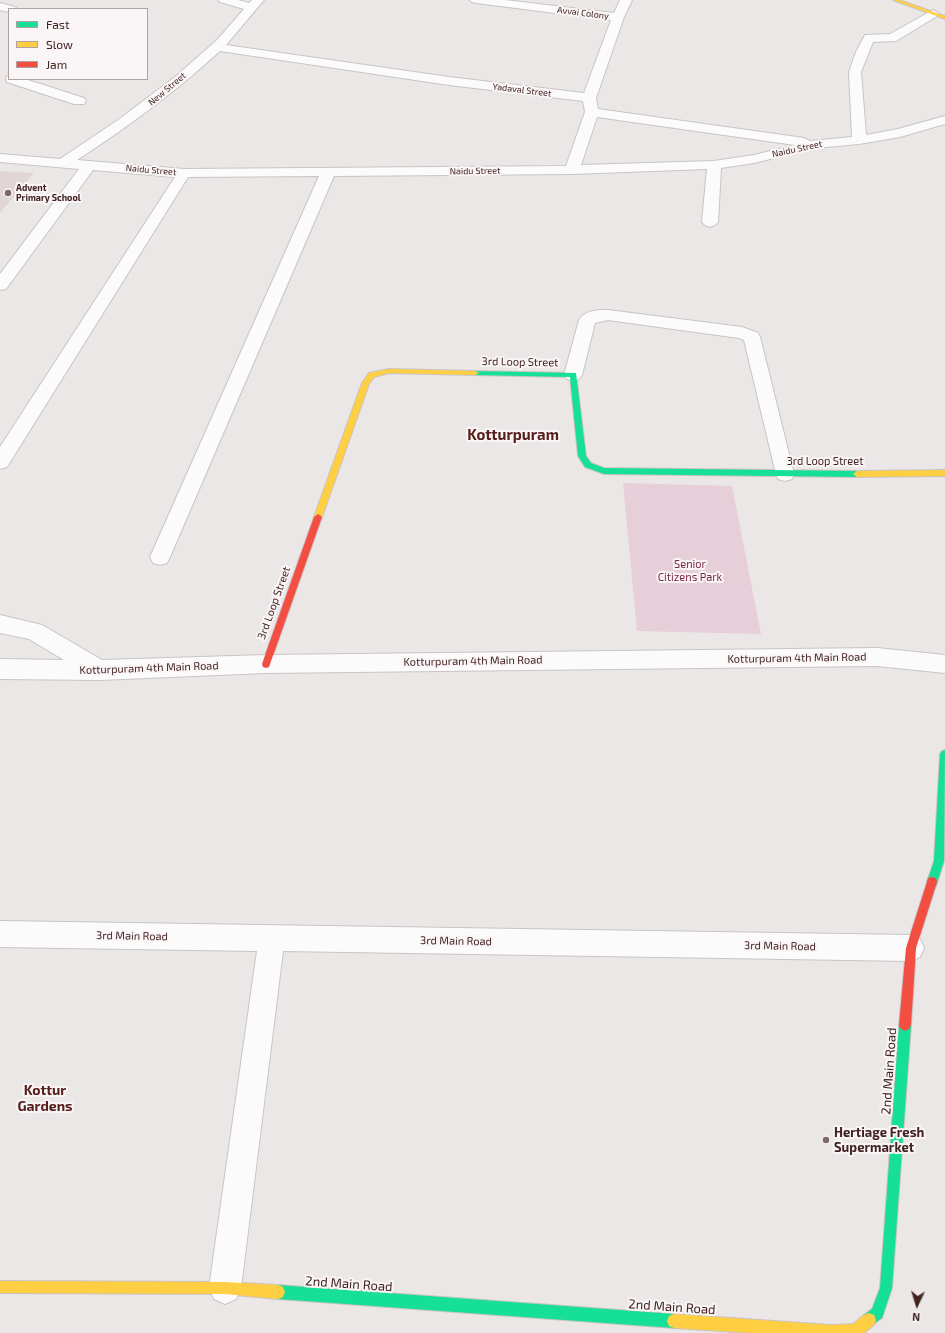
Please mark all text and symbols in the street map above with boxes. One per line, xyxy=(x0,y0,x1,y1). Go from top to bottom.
street label: Avvai Colony xyxy=(556,4,610,22)
legend xyxy=(8,8,148,80)
text: Fast xyxy=(46,17,69,31)
text: Slow xyxy=(46,37,73,51)
text: Jam xyxy=(46,57,67,71)
street label: New Street xyxy=(146,70,188,108)
street label: Yadaval Street xyxy=(492,81,552,99)
street label: Naidu Street xyxy=(771,138,823,160)
street label: Naidu Street xyxy=(125,162,177,178)
street label: Naidu Street xyxy=(449,165,501,177)
place label: Advent Primary School xyxy=(16,183,81,204)
marker: Advent Primary School xyxy=(3,188,13,198)
street label: 3rd Loop Street xyxy=(482,355,558,369)
district label: Kotturpuram xyxy=(467,426,559,444)
street label: 3rd Loop Street xyxy=(787,454,863,468)
park label: Senior Citizens Park xyxy=(658,557,722,583)
street label: 3rd Loop Street xyxy=(255,565,293,641)
street label: Kotturpuram 4th Main Road xyxy=(727,650,867,666)
street label: Kotturpuram 4th Main Road xyxy=(403,653,543,669)
street label: Kotturpuram 4th Main Road xyxy=(79,659,219,677)
street label: 3rd Main Road xyxy=(96,929,168,943)
street label: 3rd Main Road xyxy=(420,934,492,948)
street label: 3rd Main Road xyxy=(744,939,816,953)
street label: 2nd Main Road xyxy=(878,1027,900,1115)
district label: Kottur Gardens xyxy=(17,1082,73,1114)
place label: Hertiage Fresh Supermarket xyxy=(834,1125,924,1156)
marker: Hertiage Fresh Supermarket xyxy=(821,1135,831,1145)
street label: 2nd Main Road xyxy=(305,1273,393,1295)
north arrow xyxy=(897,1285,937,1325)
street label: 2nd Main Road xyxy=(628,1296,716,1318)
text: N xyxy=(912,1311,921,1324)

